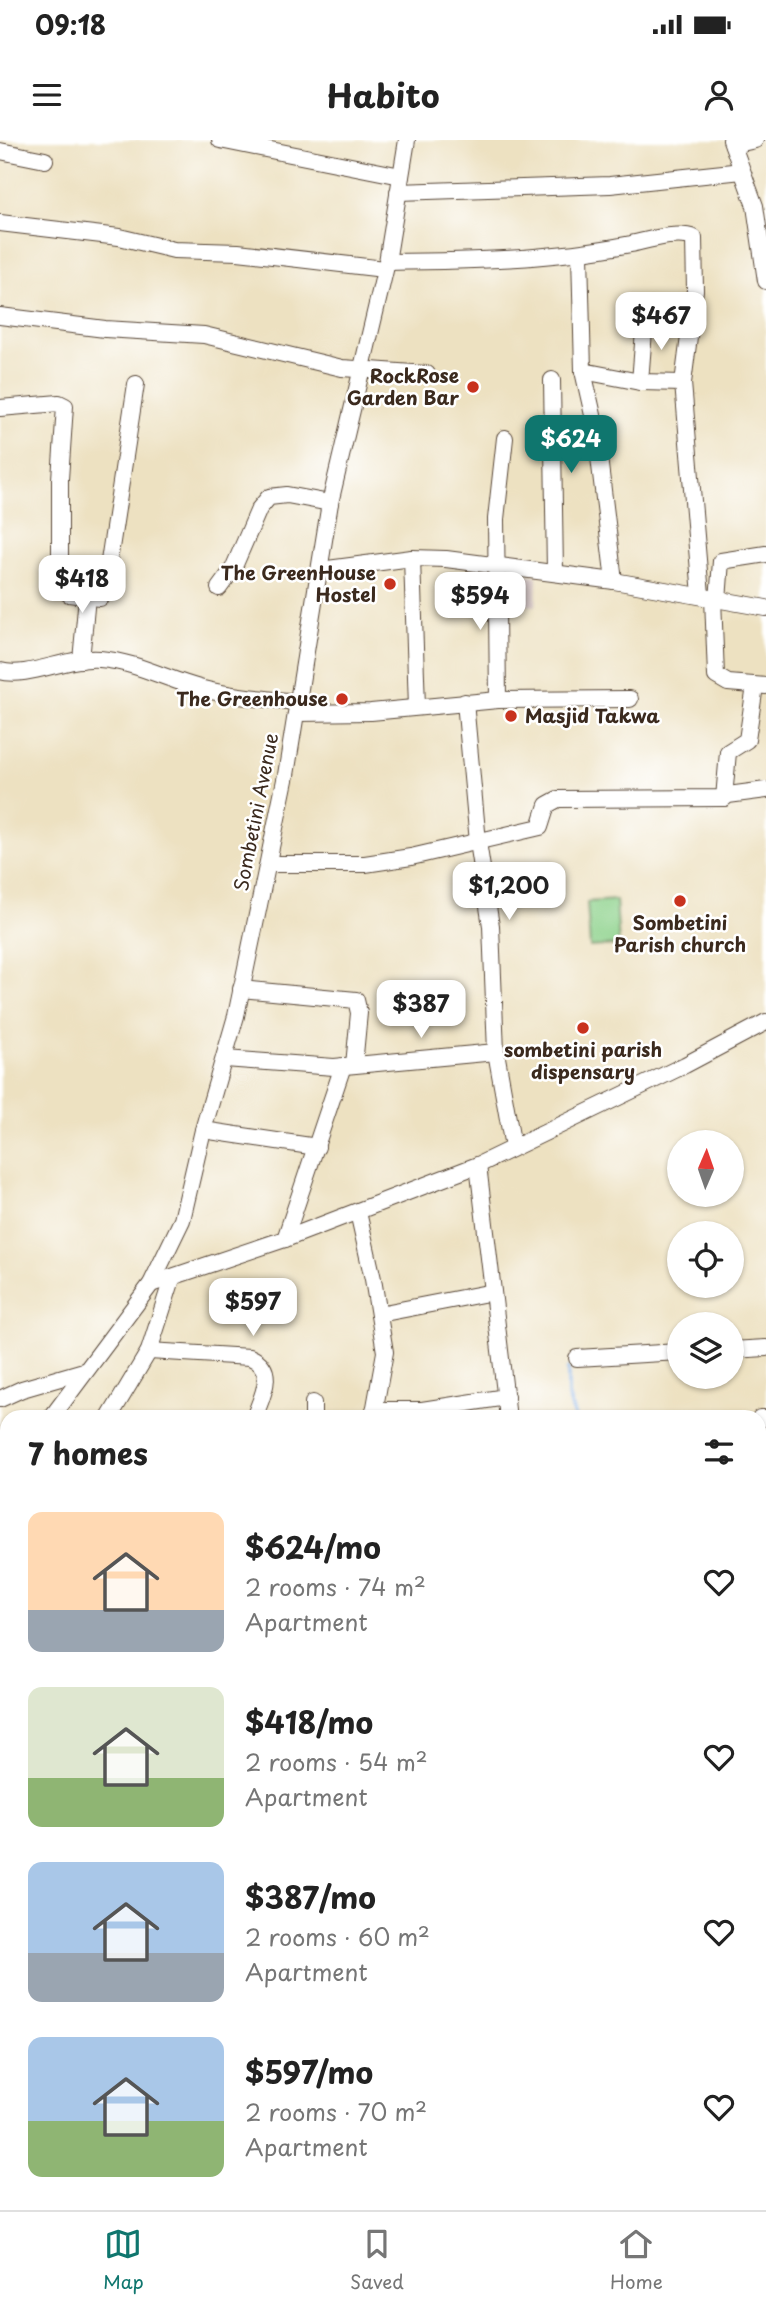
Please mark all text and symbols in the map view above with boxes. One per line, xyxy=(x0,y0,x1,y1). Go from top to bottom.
text: 09:18 xyxy=(35,5,106,44)
text: Habito xyxy=(327,71,439,119)
icon: menu xyxy=(28,76,66,114)
icon: person xyxy=(700,76,738,114)
pin: $467 xyxy=(620,292,702,352)
text: $467 xyxy=(631,297,691,332)
place label: RockRose Garden Bar xyxy=(347,361,459,411)
marker: RockRose Garden Bar xyxy=(465,379,481,395)
pin: $624 xyxy=(530,416,612,475)
text: $624 xyxy=(541,420,601,455)
pin: $418 xyxy=(41,556,123,615)
place label: The GreenHouse Hostel xyxy=(221,558,376,608)
text: $418 xyxy=(55,560,109,595)
pin: $594 xyxy=(439,573,521,632)
marker: The GreenHouse Hostel xyxy=(382,576,398,592)
text: $594 xyxy=(451,577,509,612)
place label: The Greenhouse xyxy=(176,684,328,712)
marker: The Greenhouse xyxy=(334,691,350,707)
place label: Masjid Takwa xyxy=(525,701,660,729)
marker: Masjid Takwa xyxy=(503,708,519,724)
street label: Sombetini Avenue xyxy=(226,730,284,893)
pin: $1,200 xyxy=(452,862,566,922)
text: $1,200 xyxy=(469,867,549,902)
marker: Sombetini Parish church xyxy=(672,893,688,909)
place label: Sombetini Parish church xyxy=(614,908,746,958)
pin: $387 xyxy=(380,981,462,1040)
text: $387 xyxy=(393,985,449,1020)
marker: sombetini parish dispensary xyxy=(575,1020,591,1036)
place label: sombetini parish dispensary xyxy=(504,1035,662,1085)
north arrow xyxy=(667,1130,744,1208)
map controls xyxy=(667,1130,744,1389)
button: locate xyxy=(667,1221,744,1298)
pin: $597 xyxy=(212,1278,294,1338)
text: $597 xyxy=(225,1283,281,1318)
button: layers xyxy=(667,1312,744,1389)
text: 7 homes xyxy=(28,1430,148,1475)
icon: filters xyxy=(700,1433,738,1471)
text: $624/mo xyxy=(245,1524,381,1569)
icon: home xyxy=(84,1540,168,1624)
icon: heart xyxy=(700,1563,738,1601)
text: 2 rooms · 74 m² xyxy=(245,1569,426,1604)
text: Apartment xyxy=(245,1604,368,1639)
text: $418/mo xyxy=(245,1699,373,1744)
icon: home xyxy=(84,1715,168,1799)
icon: heart xyxy=(700,1738,738,1776)
text: 2 rooms · 54 m² xyxy=(245,1744,428,1779)
text: Apartment xyxy=(245,1779,368,1814)
text: $387/mo xyxy=(245,1874,376,1919)
icon: home xyxy=(84,1890,168,1974)
icon: heart xyxy=(700,1913,738,1951)
text: 2 rooms · 60 m² xyxy=(245,1919,430,1954)
text: Apartment xyxy=(245,1954,368,1989)
text: $597/mo xyxy=(245,2049,373,2094)
icon: home xyxy=(84,2065,168,2149)
icon: heart xyxy=(700,2088,738,2126)
text: 2 rooms · 70 m² xyxy=(245,2094,427,2129)
text: Apartment xyxy=(245,2129,368,2164)
tab: Map xyxy=(103,2225,144,2295)
tab: Saved xyxy=(350,2225,404,2295)
tab: Home xyxy=(610,2225,663,2295)

